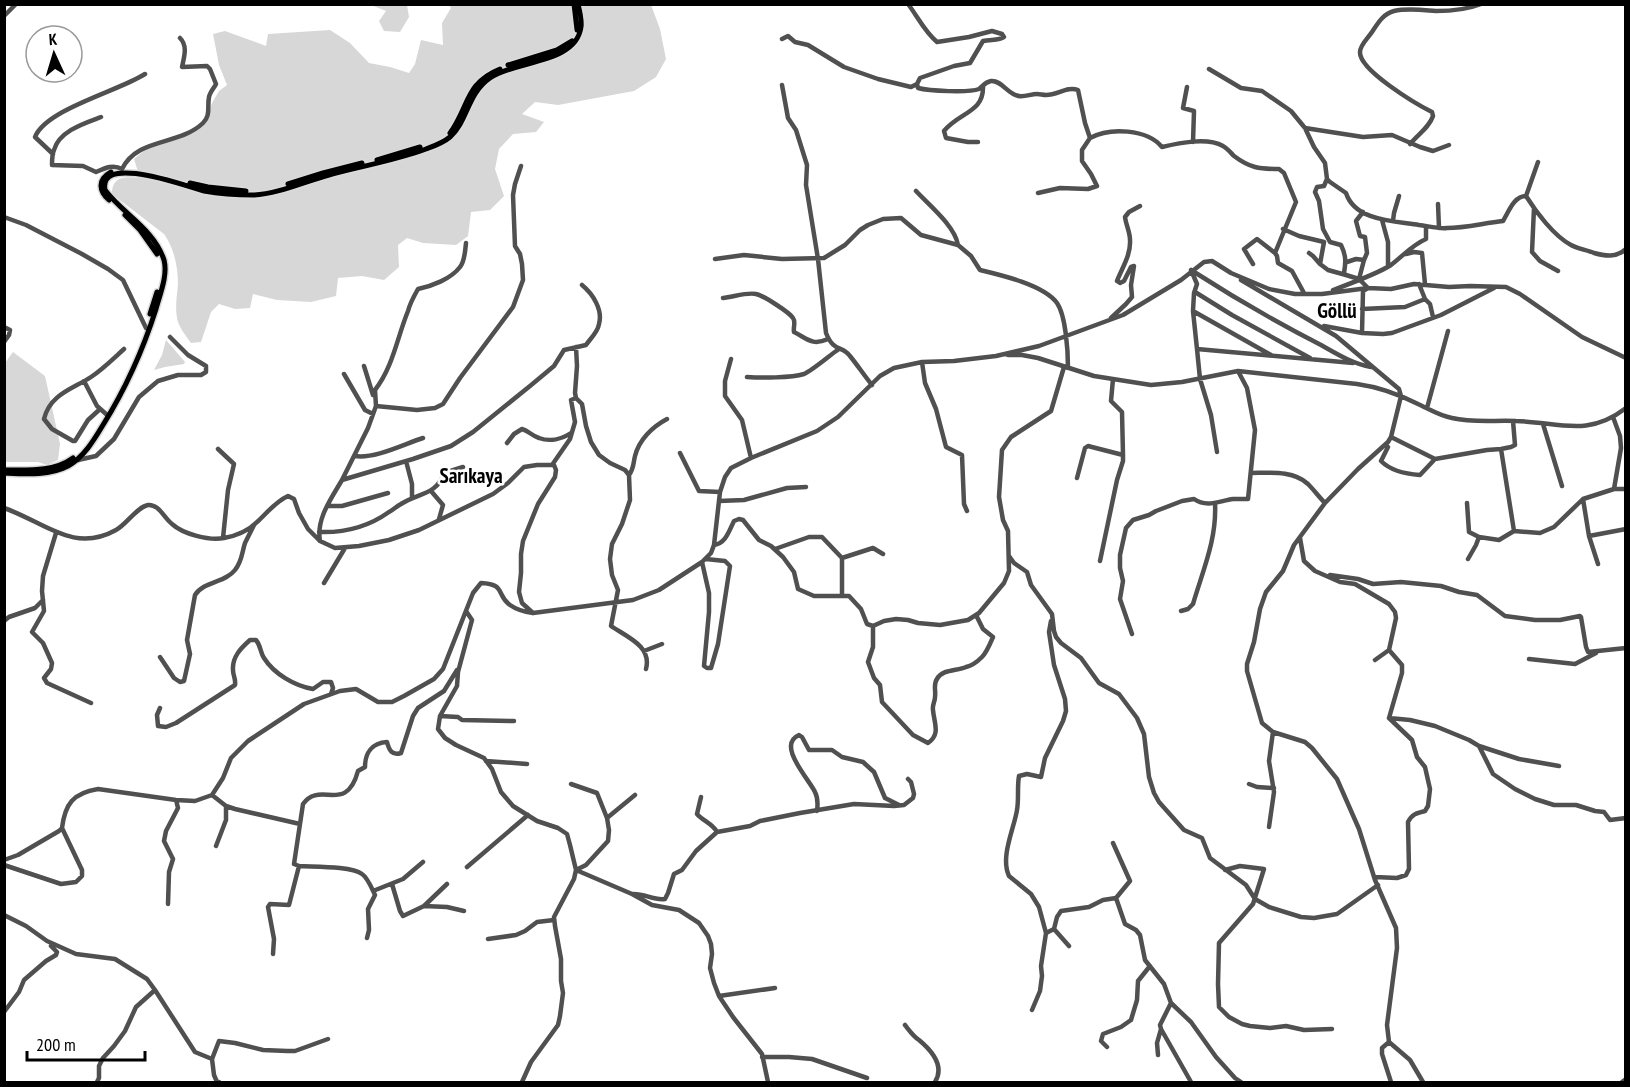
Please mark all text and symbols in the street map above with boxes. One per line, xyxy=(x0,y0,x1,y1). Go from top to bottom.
north arrow xyxy=(24,24,84,84)
text: K xyxy=(48,29,58,49)
district label: Göllü xyxy=(1317,297,1357,324)
district label: Sarıkaya xyxy=(439,462,503,489)
scale bar xyxy=(27,1024,146,1062)
text: 200 m xyxy=(36,1033,76,1056)

